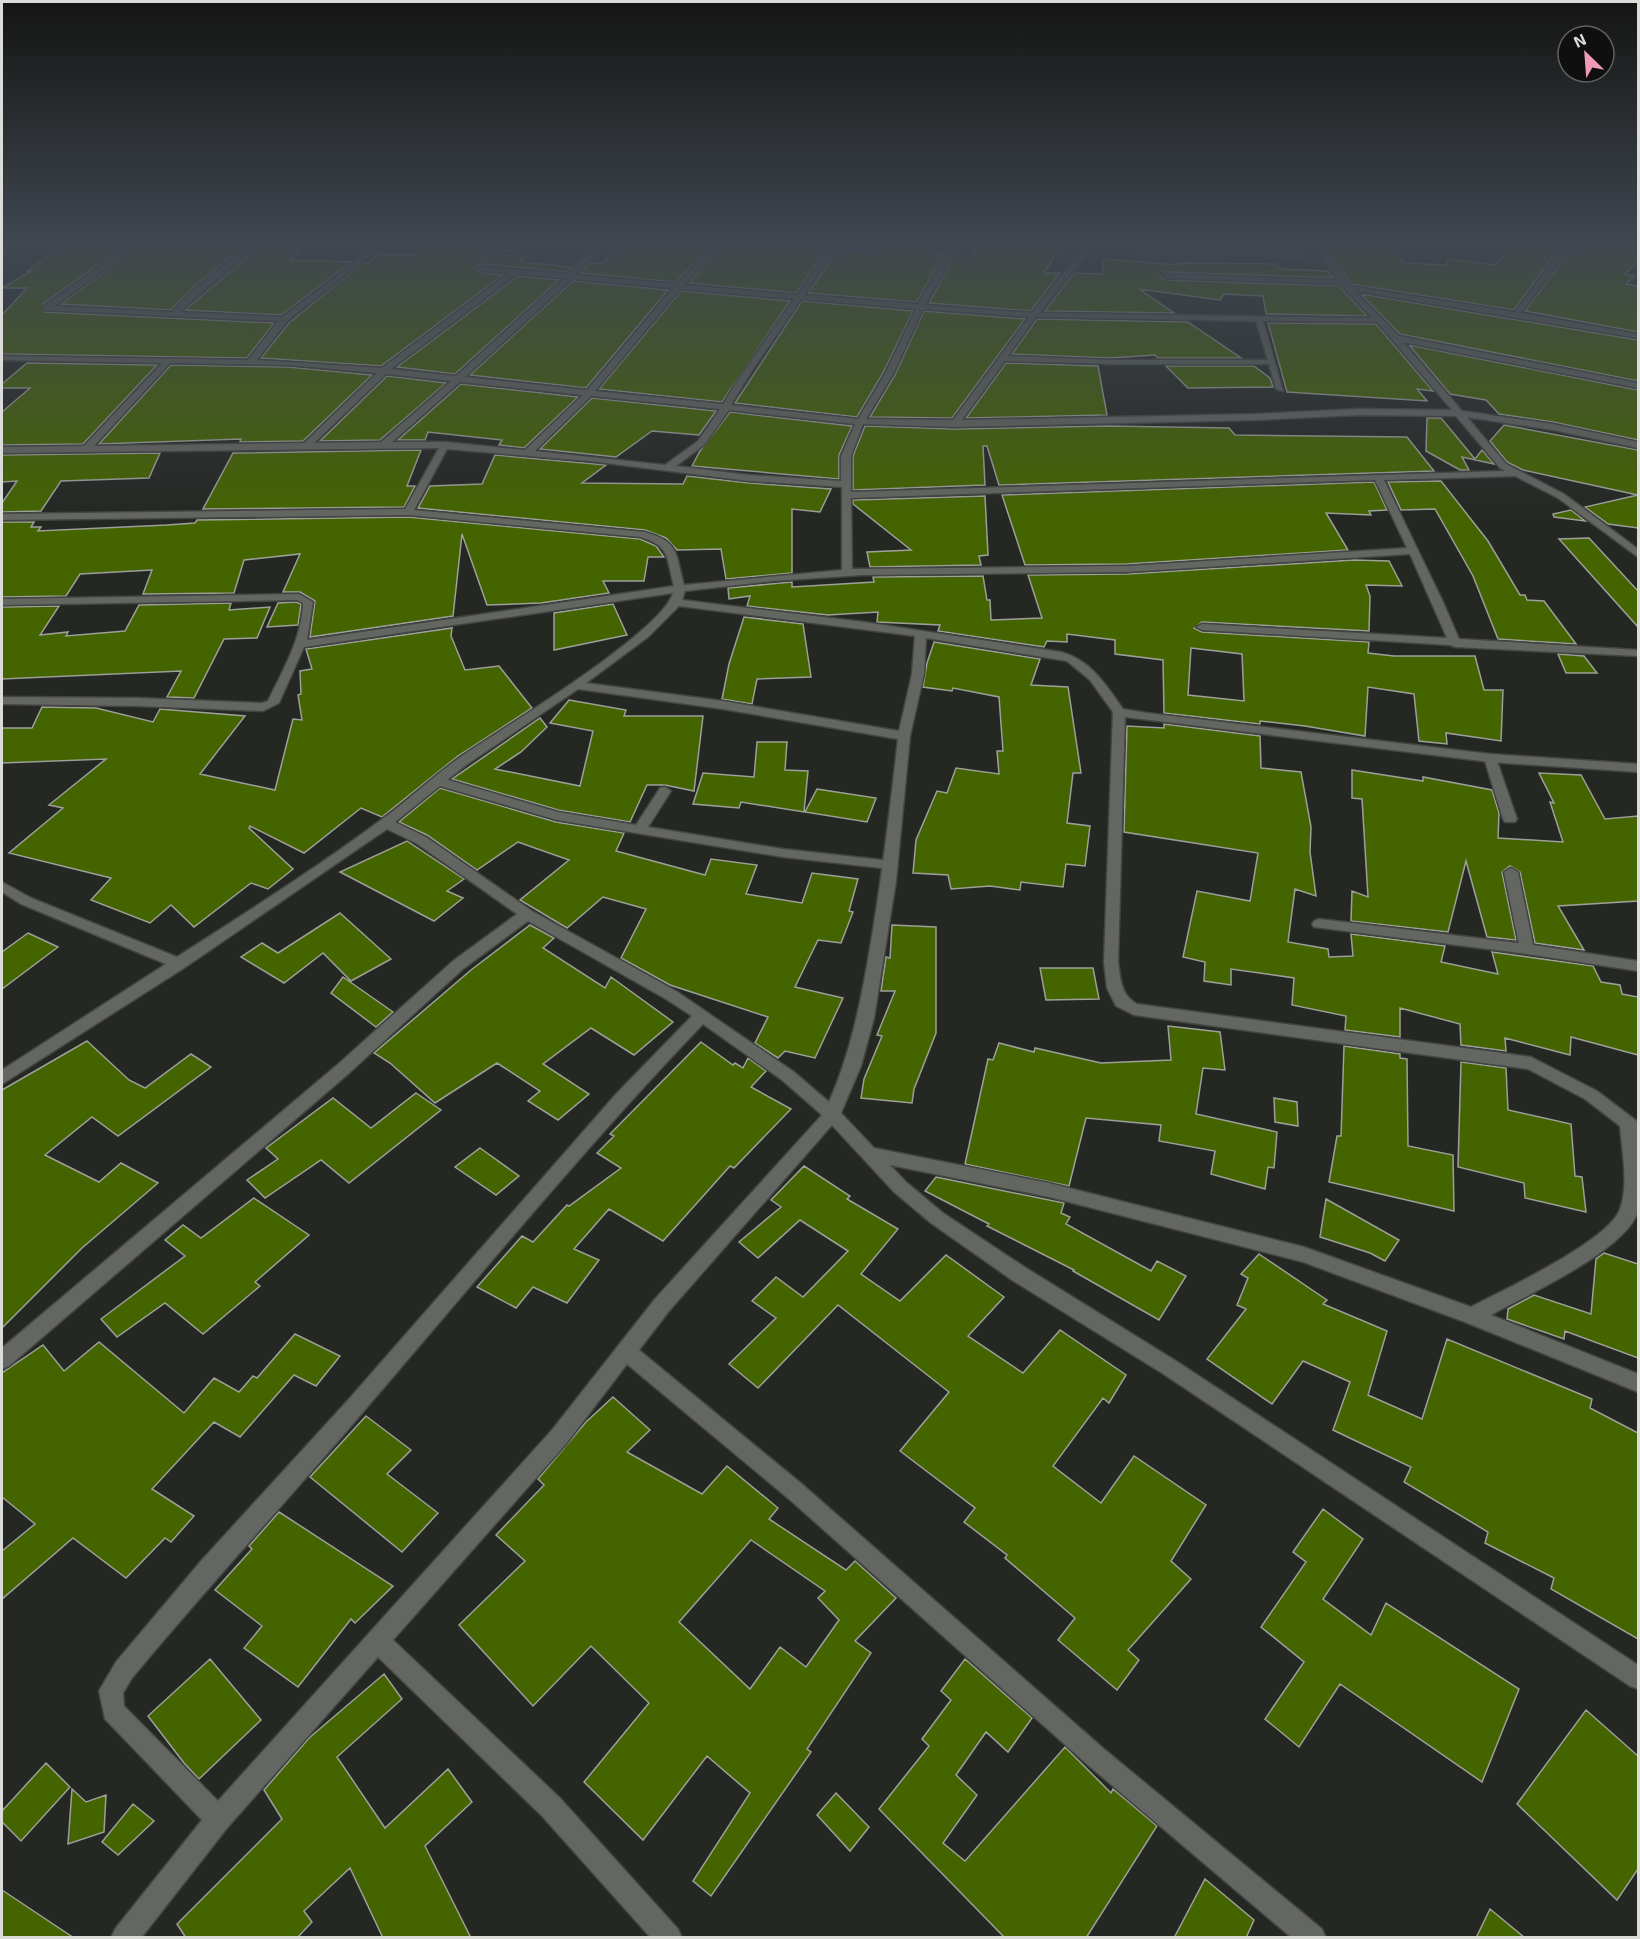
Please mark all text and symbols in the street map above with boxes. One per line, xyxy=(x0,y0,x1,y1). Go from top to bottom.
north arrow xyxy=(1556,24,1616,84)
text: N xyxy=(1570,29,1589,51)

